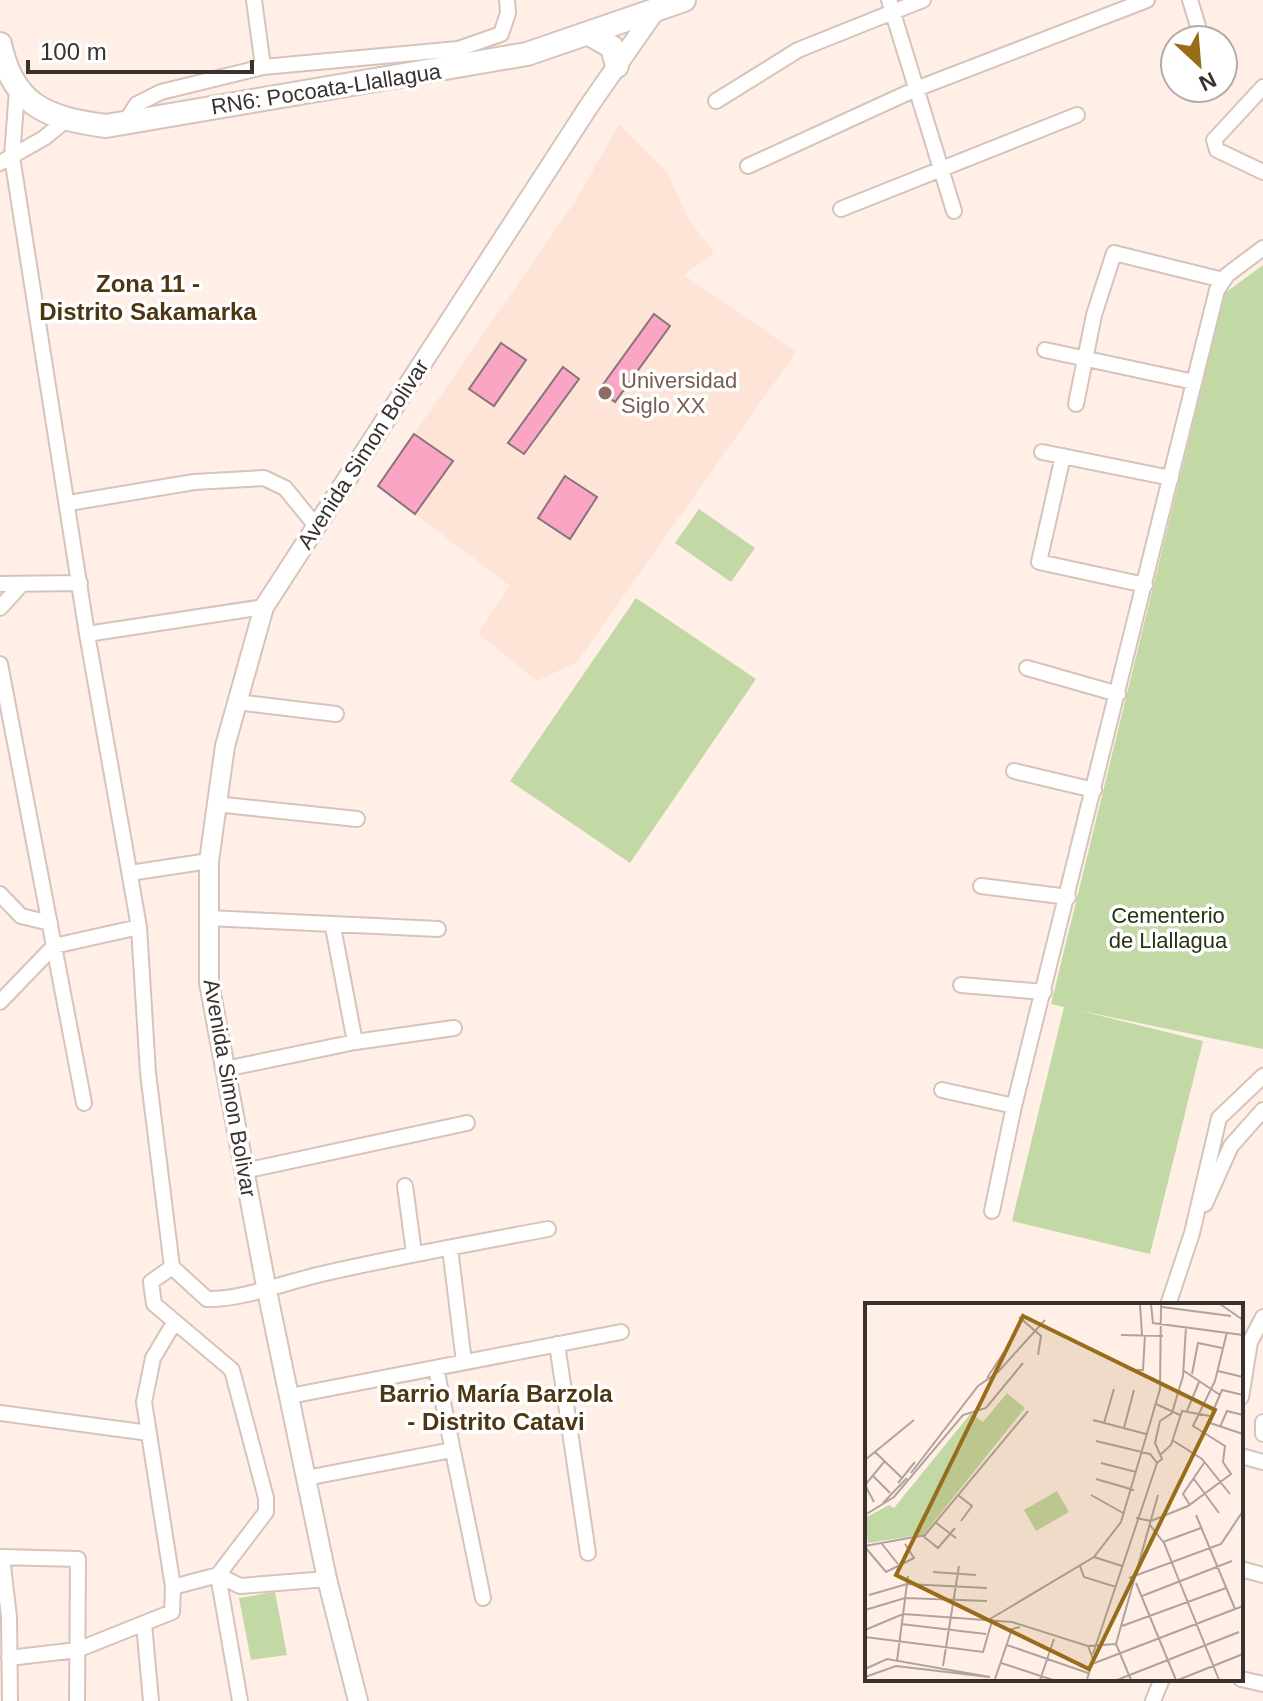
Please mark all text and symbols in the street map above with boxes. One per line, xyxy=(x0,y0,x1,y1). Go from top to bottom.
scale bar xyxy=(28,24,252,74)
north arrow xyxy=(1159,24,1239,104)
text: 100 m xyxy=(40,38,107,65)
street label: RN6: Pocoata-Llallagua xyxy=(209,58,443,120)
text: N xyxy=(1195,67,1220,96)
district label: Zona 11 - Distrito Sakamarka xyxy=(39,270,257,325)
street label: Avenida Simon Bolivar xyxy=(292,355,434,553)
place label: Universidad Siglo XX xyxy=(621,368,737,418)
marker: Universidad Siglo XX xyxy=(596,384,614,402)
park label: Cementerio de Llallagua xyxy=(1109,903,1228,953)
street label: Avenida Simon Bolivar xyxy=(199,977,261,1199)
inset map xyxy=(865,1303,1243,1681)
district label: Barrio María Barzola - Distrito Catavi xyxy=(379,1380,613,1435)

